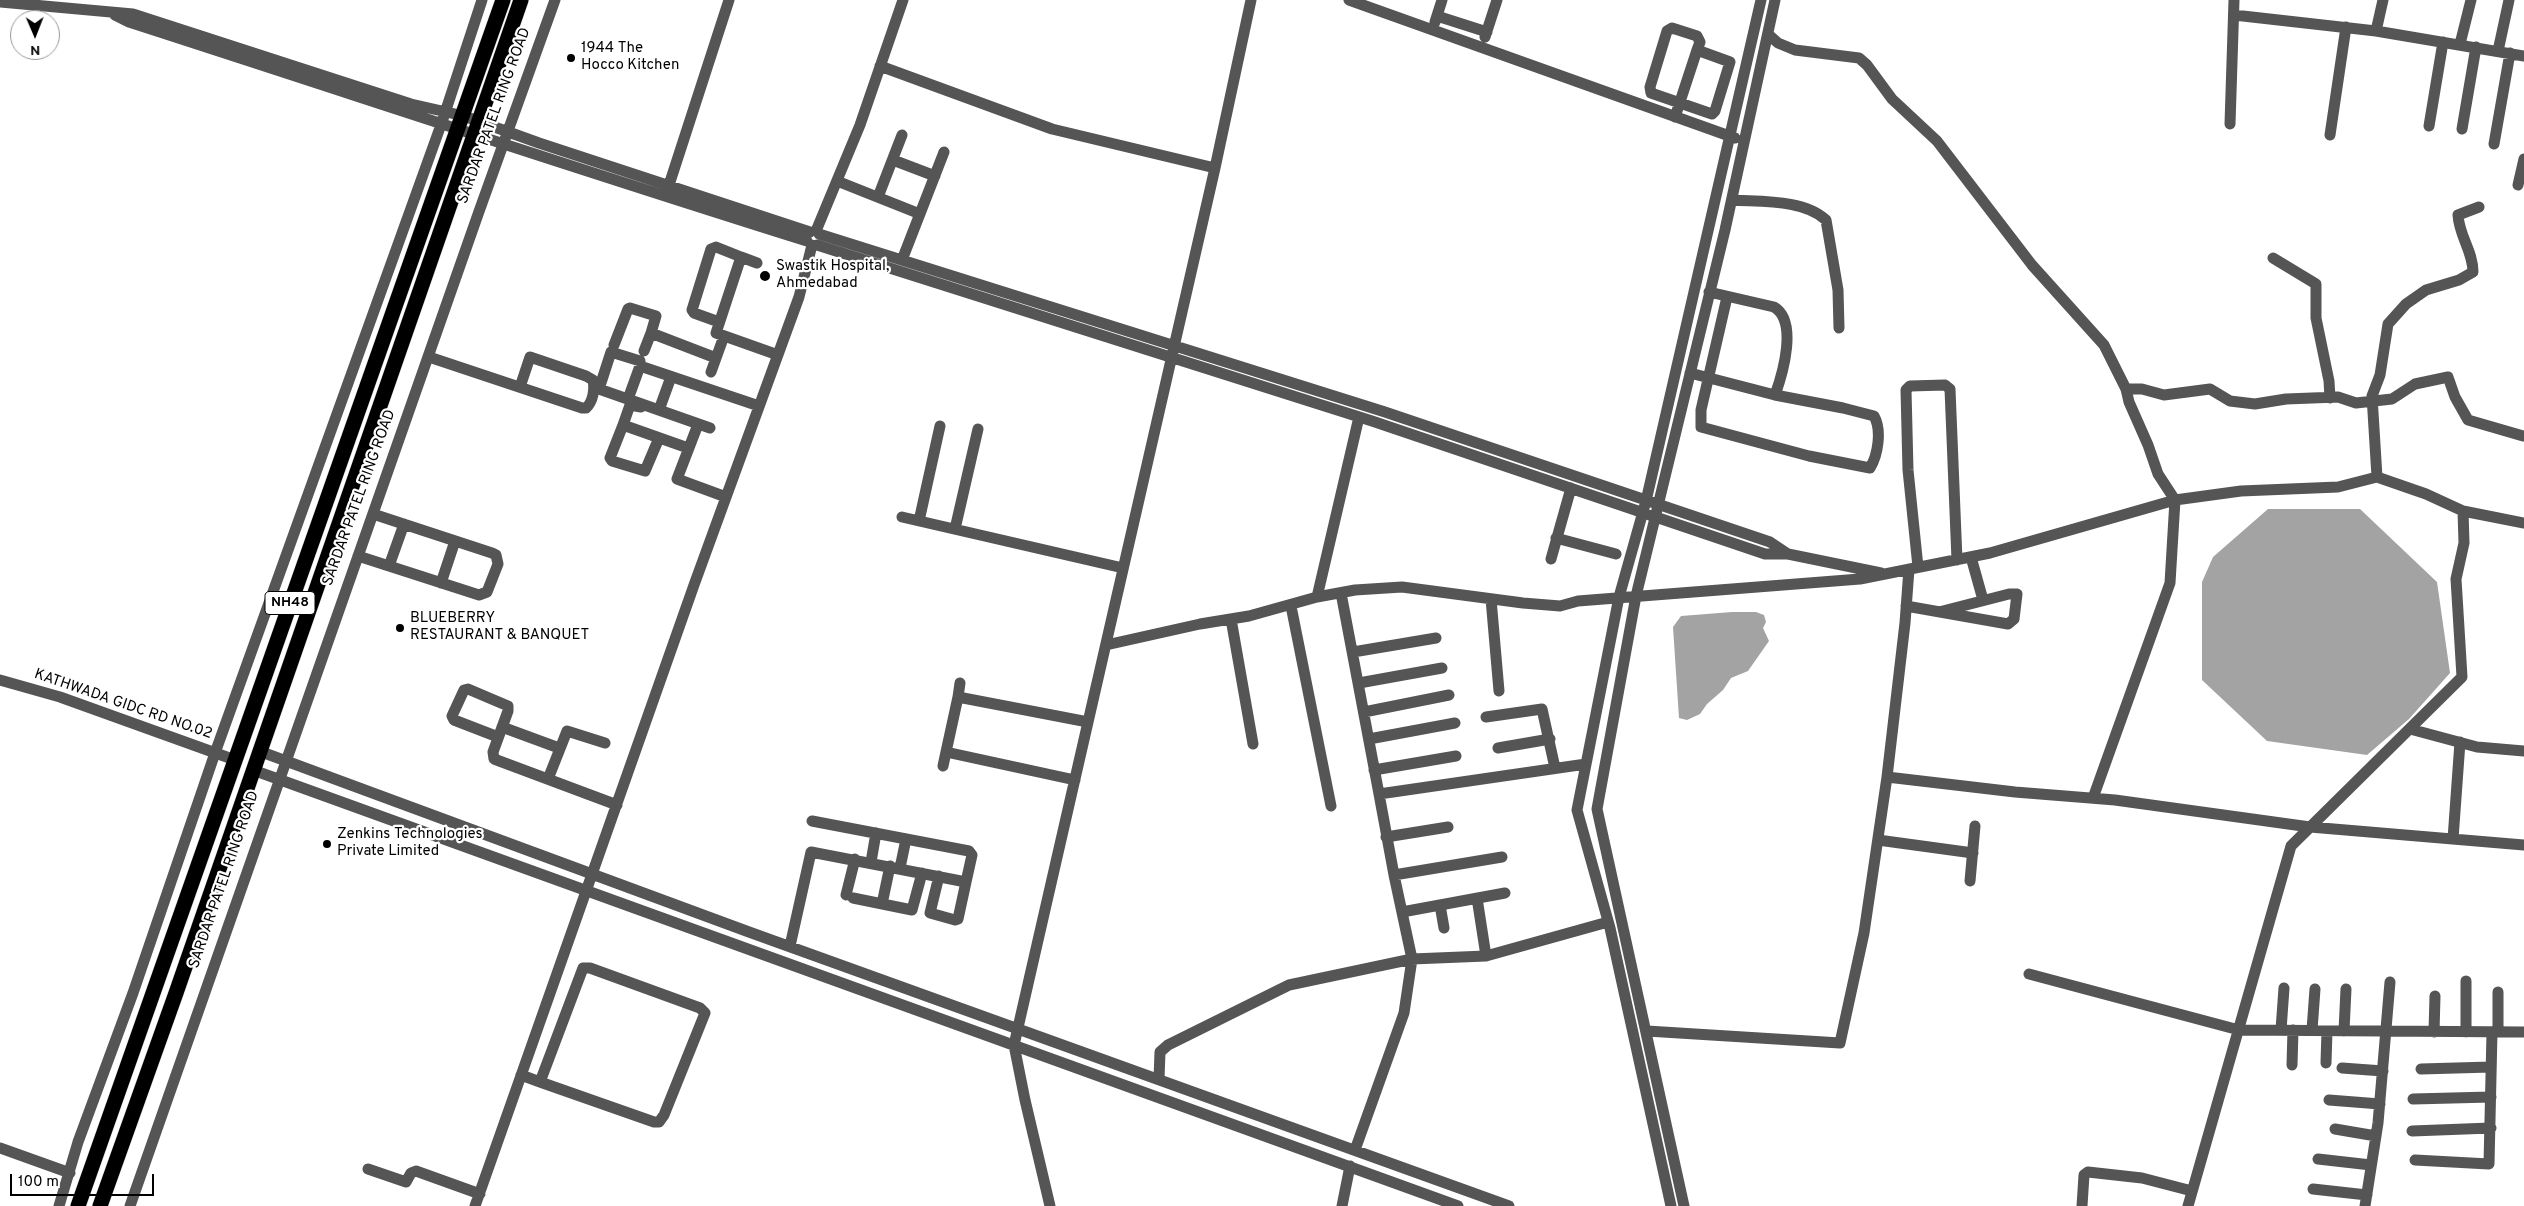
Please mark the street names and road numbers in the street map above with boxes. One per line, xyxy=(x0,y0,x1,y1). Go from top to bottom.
street label: SARDAR PATEL RING ROAD xyxy=(455,25,535,207)
street label: SARDAR PATEL RING ROAD xyxy=(320,407,400,589)
road number: NH48 xyxy=(265,592,315,614)
street label: KATHWADA GIDC RD NO.02 xyxy=(32,666,214,744)
street label: SARDAR PATEL RING ROAD xyxy=(186,789,264,971)

